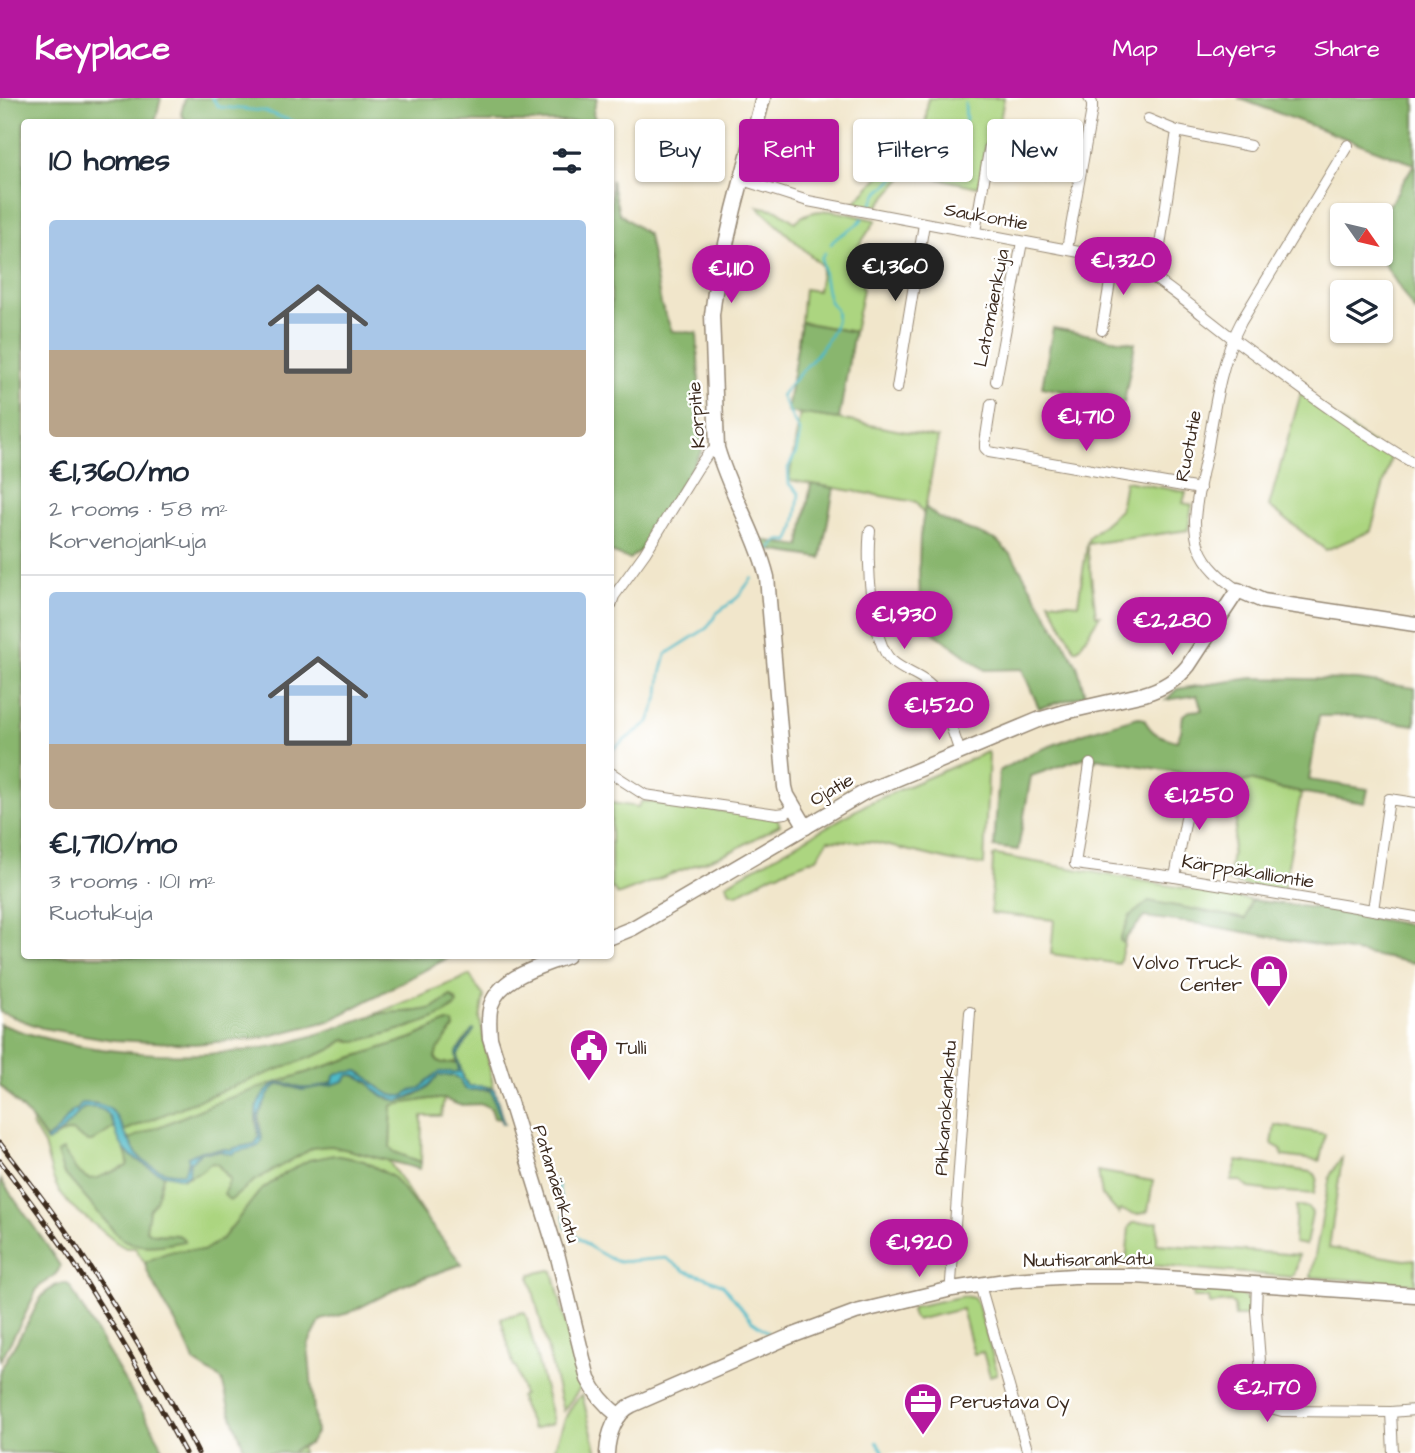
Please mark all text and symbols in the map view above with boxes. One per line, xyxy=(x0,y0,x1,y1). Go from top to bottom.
text: Keyplace xyxy=(35,26,170,72)
text: Map xyxy=(1113,32,1158,66)
text: Layers xyxy=(1196,32,1276,66)
text: Share xyxy=(1314,32,1380,66)
chip: Buy xyxy=(635,119,725,182)
chip: Rent xyxy=(739,119,839,182)
chip: Filters xyxy=(853,119,973,182)
chip: New xyxy=(987,119,1083,182)
text: 10 homes xyxy=(49,140,170,182)
icon: filters xyxy=(548,142,586,180)
street label: Saukontie xyxy=(942,196,1030,238)
north arrow xyxy=(1330,203,1393,266)
map controls xyxy=(1330,203,1393,343)
pin: €1,320 xyxy=(1066,238,1180,297)
pin: €1,360 xyxy=(838,244,952,303)
text: €1,320 xyxy=(1091,244,1155,276)
pin: €1,110 xyxy=(674,246,788,305)
street label: Latomäenkuja xyxy=(967,246,1017,369)
text: €1,360 xyxy=(862,250,928,282)
text: €1,110 xyxy=(708,252,754,284)
icon: home xyxy=(255,266,381,392)
button: layers xyxy=(1330,280,1393,343)
street label: Korpitie xyxy=(681,381,713,449)
pin: €1,710 xyxy=(1029,394,1143,453)
text: €1,710 xyxy=(1058,400,1114,432)
street label: Ruotutie xyxy=(1169,408,1209,484)
text: €1,360/mo xyxy=(49,451,189,493)
text: 2 rooms · 58 m² xyxy=(49,493,228,525)
text: Korvenojankuja xyxy=(49,525,206,557)
pin: €1,930 xyxy=(847,592,961,651)
text: €1,930 xyxy=(872,598,936,630)
pin: €2,280 xyxy=(1115,598,1229,657)
text: €2,280 xyxy=(1133,604,1211,636)
icon: home xyxy=(255,638,381,764)
pin: €1,520 xyxy=(882,682,996,742)
text: €1,520 xyxy=(904,689,974,721)
street label: Ojatie xyxy=(805,767,859,813)
pin: €1,250 xyxy=(1142,772,1256,832)
text: €1,250 xyxy=(1164,779,1234,811)
text: €1,710/mo xyxy=(49,823,177,865)
street label: Kärppäkalliontie xyxy=(1180,848,1316,896)
text: 3 rooms · 101 m² xyxy=(49,865,216,897)
text: Ruotukuja xyxy=(49,897,153,929)
place label: Volvo Truck Center xyxy=(1133,950,1243,999)
shop icon: Volvo Truck Center xyxy=(1248,953,1290,1008)
public building icon: Tulli xyxy=(568,1027,610,1082)
place label: Tulli xyxy=(616,1035,646,1062)
street label: Pihkanokankatu xyxy=(928,1039,964,1176)
street label: Patamäenkatu xyxy=(525,1122,587,1247)
pin: €1,920 xyxy=(862,1220,976,1279)
text: €1,920 xyxy=(886,1226,952,1258)
street label: Nuutisarankatu xyxy=(1023,1245,1153,1275)
pin: €2,170 xyxy=(1210,1364,1324,1424)
text: €2,170 xyxy=(1233,1371,1301,1403)
office icon: Perustava Oy xyxy=(902,1381,944,1436)
place label: Perustava Oy xyxy=(950,1389,1070,1417)

